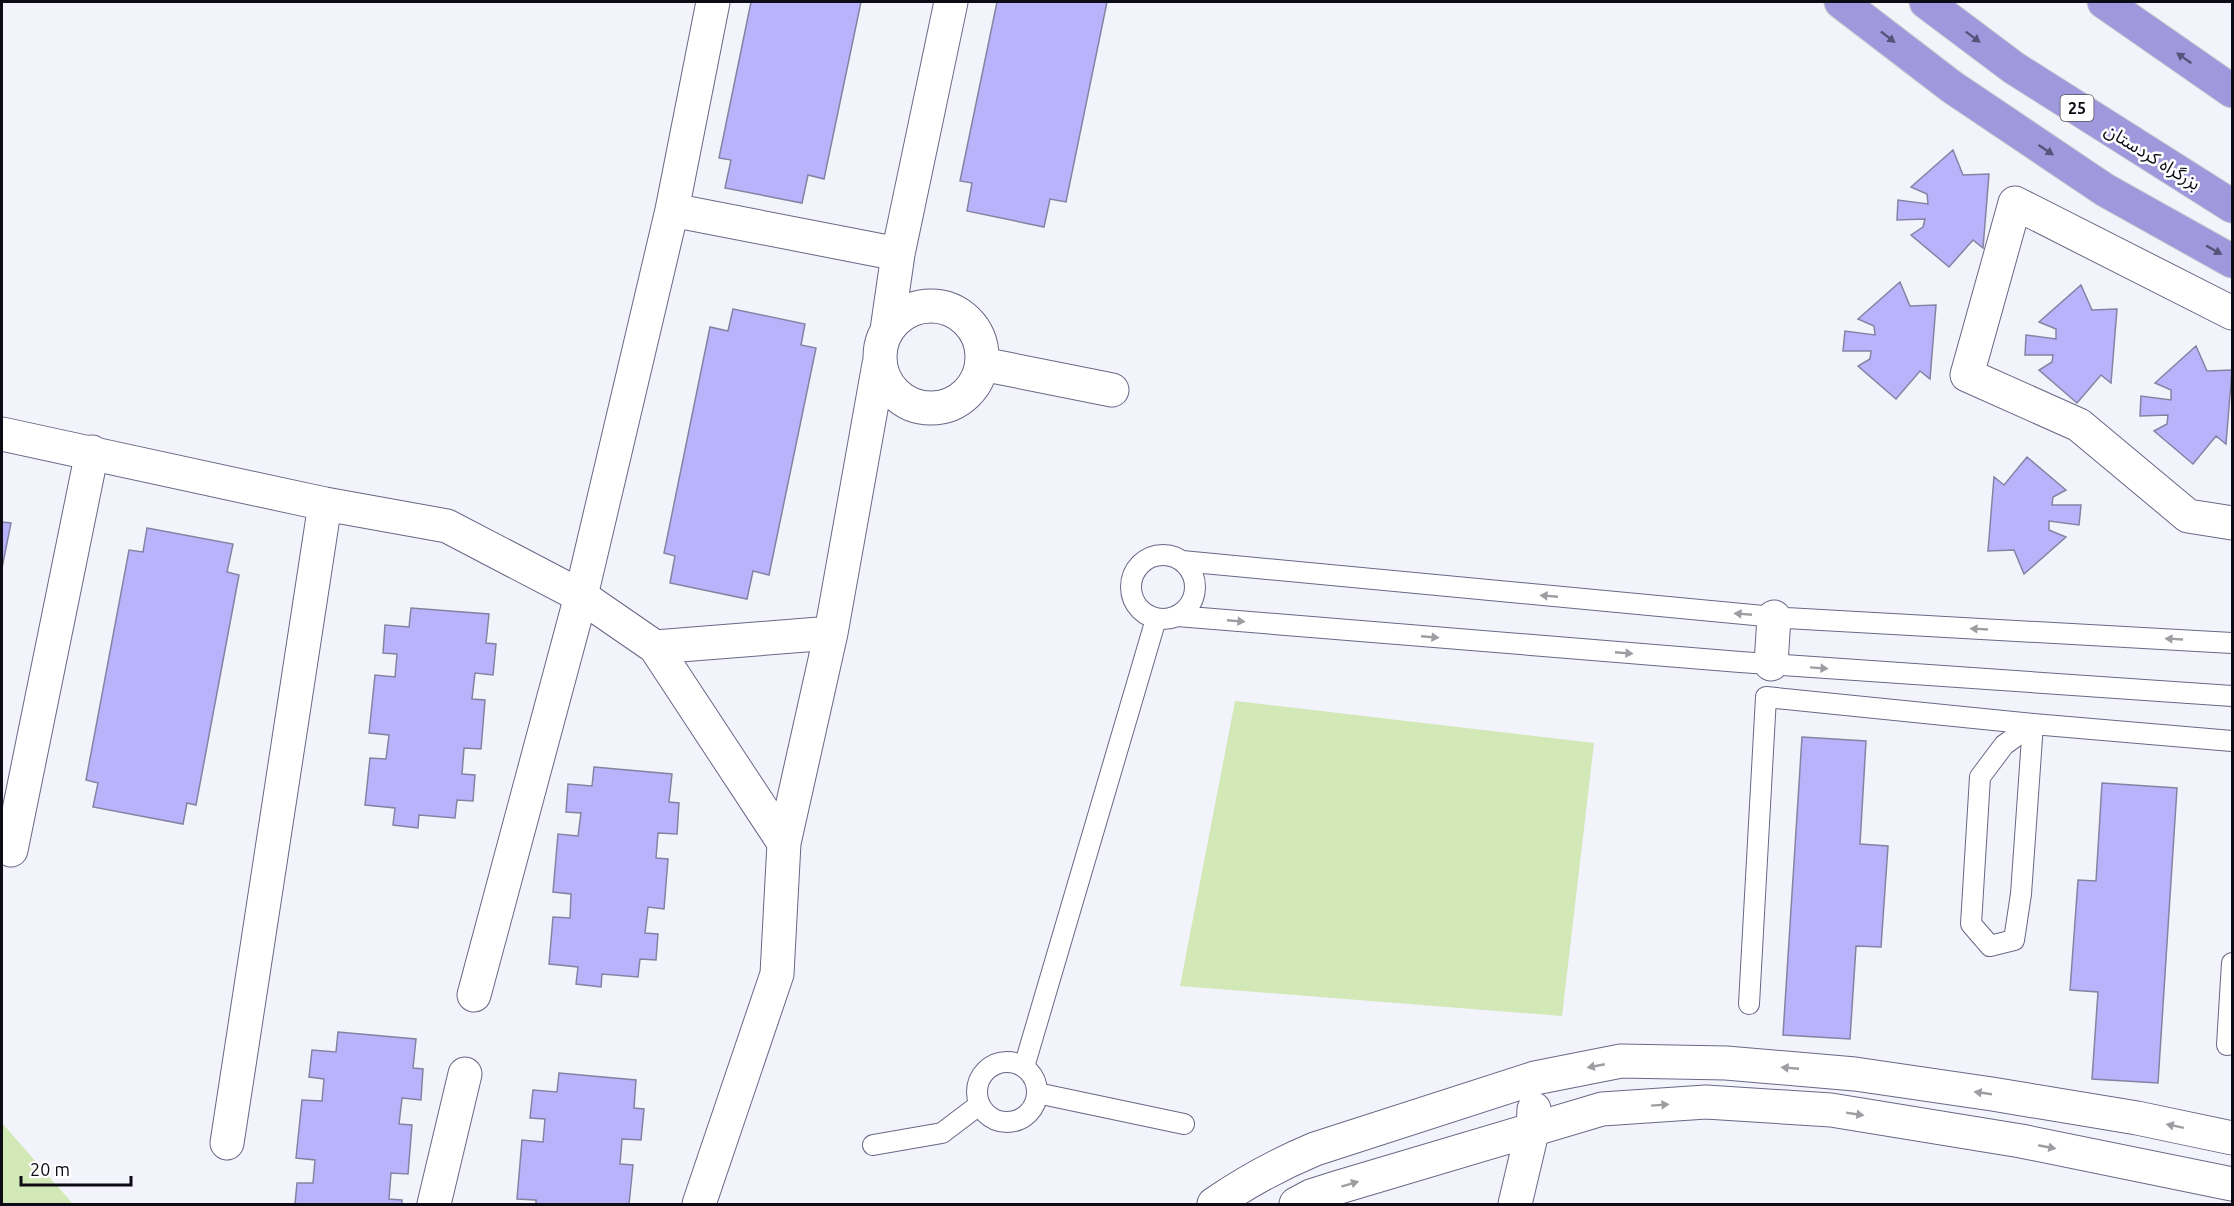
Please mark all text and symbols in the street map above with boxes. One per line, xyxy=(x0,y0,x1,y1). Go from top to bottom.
one-way arrow xyxy=(1965,30,1980,42)
one-way arrow xyxy=(1880,31,1895,43)
one-way arrow xyxy=(2177,52,2193,64)
road number: 25 xyxy=(2060,95,2094,121)
street label: بزرگراه کردستان xyxy=(2101,119,2204,195)
one-way arrow xyxy=(2038,144,2054,156)
one-way arrow xyxy=(2205,245,2222,255)
one-way arrow xyxy=(1539,591,1558,601)
one-way arrow xyxy=(1733,609,1752,619)
one-way arrow xyxy=(1226,616,1245,626)
one-way arrow xyxy=(1970,624,1989,633)
one-way arrow xyxy=(1421,632,1440,642)
one-way arrow xyxy=(2165,635,2184,644)
one-way arrow xyxy=(1615,648,1634,658)
one-way arrow xyxy=(1809,663,1828,673)
one-way arrow xyxy=(1586,1062,1605,1071)
one-way arrow xyxy=(1780,1063,1799,1073)
one-way arrow xyxy=(1974,1088,1993,1097)
one-way arrow xyxy=(1651,1101,1670,1110)
one-way arrow xyxy=(1845,1109,1864,1118)
one-way arrow xyxy=(2165,1121,2184,1130)
one-way arrow xyxy=(2038,1143,2057,1152)
scale bar xyxy=(21,1149,130,1187)
text: 20 m xyxy=(30,1159,70,1179)
one-way arrow xyxy=(1341,1178,1359,1188)

